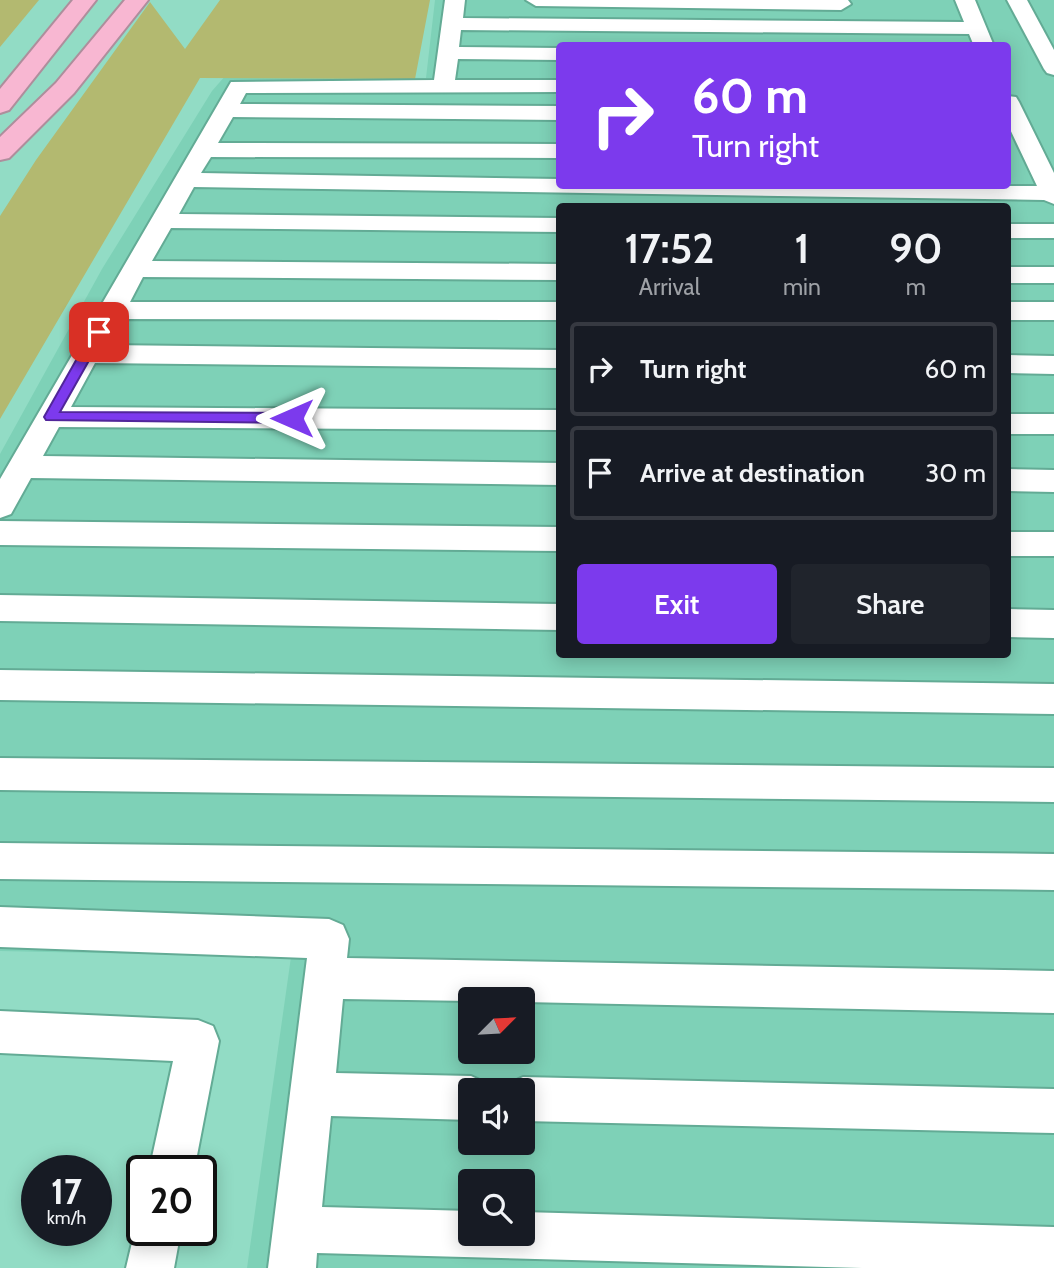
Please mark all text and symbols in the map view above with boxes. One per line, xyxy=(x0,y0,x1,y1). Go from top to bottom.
text: 60 m xyxy=(692,66,808,125)
icon: right xyxy=(577,70,668,161)
text: Turn right xyxy=(692,126,819,165)
text: 17:52 xyxy=(624,222,714,274)
text: 1 xyxy=(794,222,809,274)
text: 90 xyxy=(889,222,943,274)
text: Arrival xyxy=(639,273,700,301)
text: min xyxy=(783,273,821,301)
text: m xyxy=(906,273,926,301)
pin xyxy=(69,302,129,362)
icon: arrive xyxy=(80,313,118,351)
icon: right xyxy=(581,350,619,388)
text: Turn right xyxy=(640,353,746,385)
text: 60 m xyxy=(924,353,986,385)
position arrow xyxy=(255,381,329,455)
icon: arrive xyxy=(581,454,619,492)
text: Arrive at destination xyxy=(640,457,865,489)
text: 30 m xyxy=(925,457,986,489)
button: Exit xyxy=(577,564,777,644)
button: Share xyxy=(791,564,990,644)
north arrow xyxy=(458,987,536,1064)
map controls xyxy=(458,987,535,1246)
button: sound xyxy=(458,1078,535,1155)
speed limit sign: 20 xyxy=(126,1155,217,1246)
button: search xyxy=(458,1169,535,1246)
text: 17 xyxy=(51,1170,82,1213)
text: km/h xyxy=(47,1207,86,1229)

